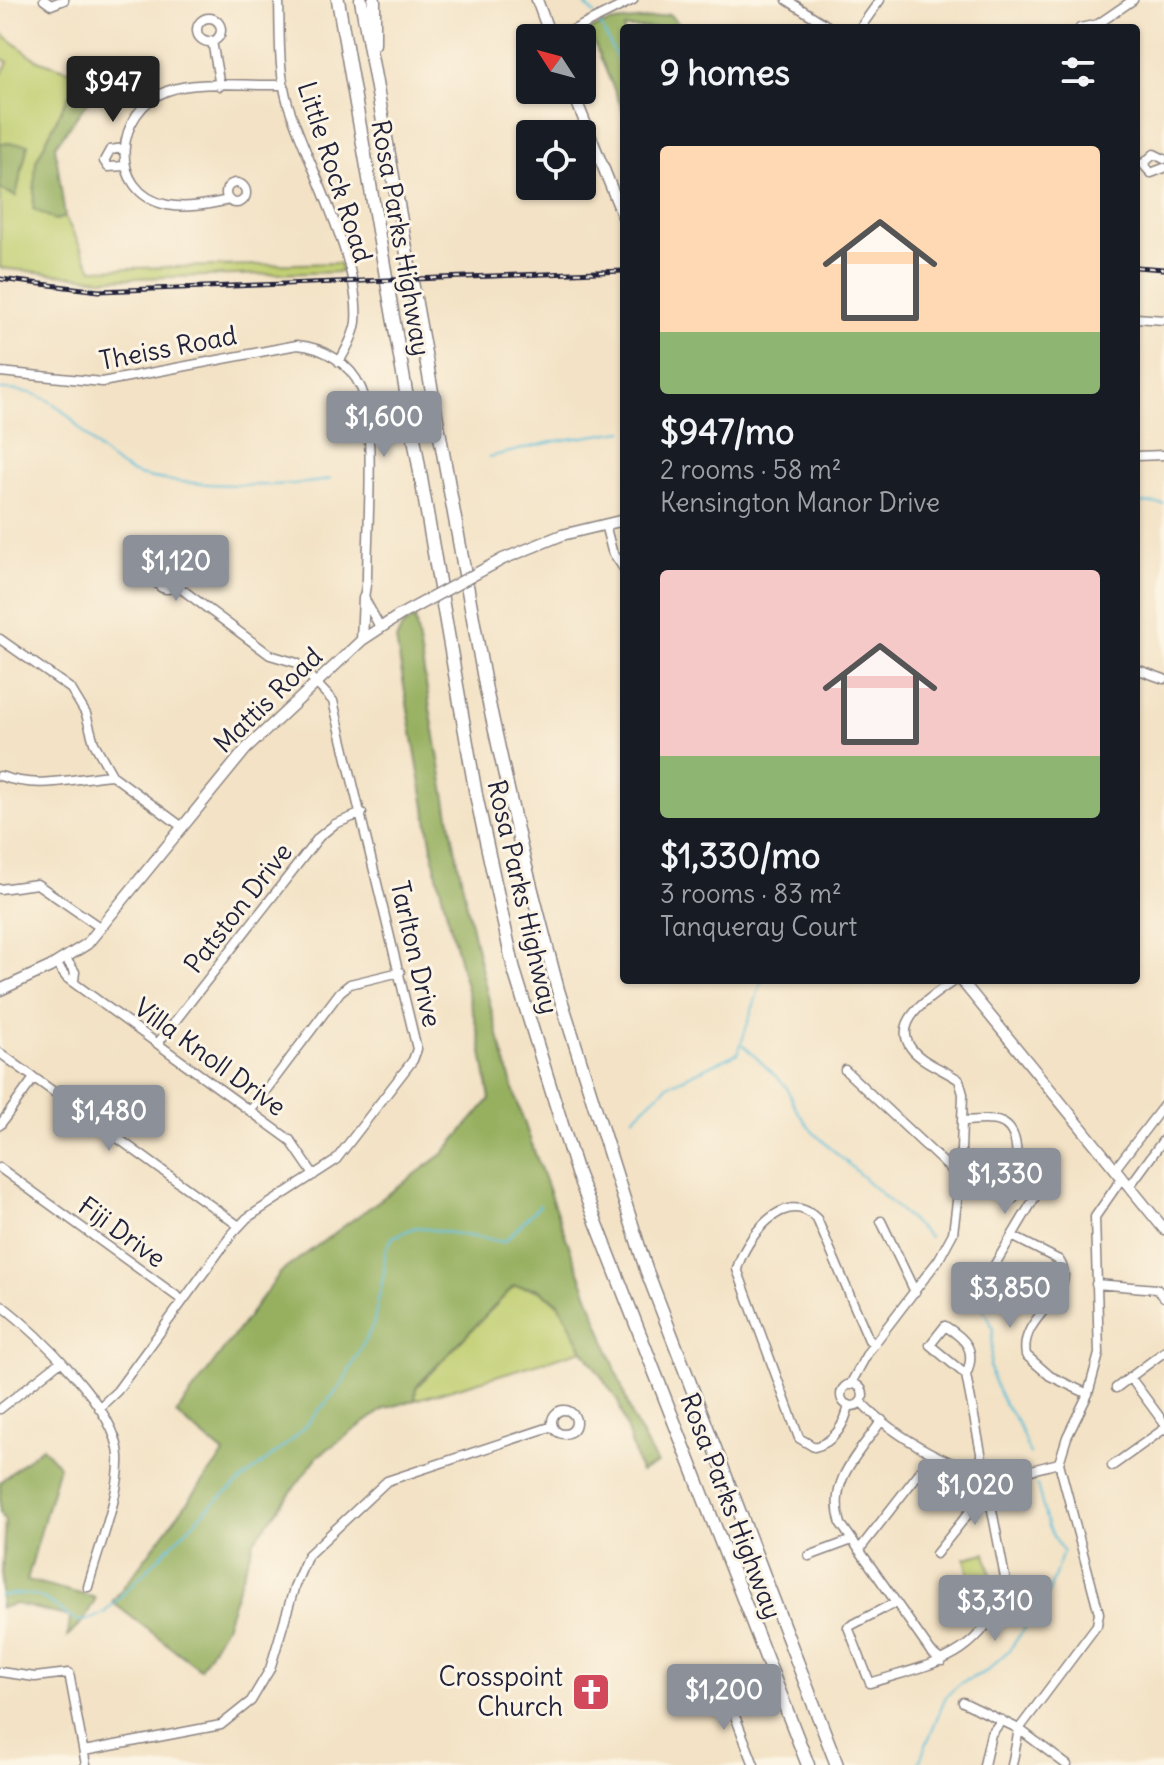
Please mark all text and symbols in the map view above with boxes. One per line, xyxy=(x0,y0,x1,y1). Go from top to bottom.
north arrow xyxy=(516,24,596,104)
map controls xyxy=(516,24,596,200)
icon: filters xyxy=(1056,50,1100,94)
text: 9 homes xyxy=(660,51,790,94)
pin: $947 xyxy=(66,56,160,124)
text: $947 xyxy=(85,65,141,98)
street label: Little Rock Road xyxy=(291,77,380,266)
street label: Rosa Parks Highway xyxy=(364,117,439,359)
button: locate xyxy=(516,120,596,200)
icon: home xyxy=(808,198,952,342)
street label: Theiss Road xyxy=(96,318,239,377)
pin: $1,600 xyxy=(319,391,449,459)
text: $1,600 xyxy=(345,400,423,433)
text: $947/mo xyxy=(660,410,794,453)
text: 2 rooms · 58 m² xyxy=(660,453,841,486)
text: Kensington Manor Drive xyxy=(660,486,940,519)
pin: $1,120 xyxy=(111,535,241,603)
text: $1,120 xyxy=(141,544,211,577)
icon: home xyxy=(808,622,952,766)
street label: Mattis Road xyxy=(207,640,329,759)
street label: Rosa Parks Highway xyxy=(480,777,566,1017)
text: $1,330/mo xyxy=(660,834,820,877)
street label: Patston Drive xyxy=(176,836,299,980)
street label: Tarlton Drive xyxy=(384,877,449,1030)
text: 3 rooms · 83 m² xyxy=(660,877,842,910)
text: Tanqueray Court xyxy=(660,910,857,943)
street label: Villa Knoll Drive xyxy=(128,990,293,1123)
pin: $1,480 xyxy=(44,1085,174,1153)
text: $1,480 xyxy=(71,1094,147,1127)
pin: $1,330 xyxy=(940,1148,1070,1216)
text: $1,330 xyxy=(967,1157,1043,1190)
street label: Fiji Drive xyxy=(72,1189,172,1274)
pin: $3,850 xyxy=(945,1262,1075,1330)
text: $3,850 xyxy=(969,1271,1051,1304)
street label: Rosa Parks Highway xyxy=(673,1388,790,1623)
pin: $1,020 xyxy=(910,1459,1040,1527)
text: $1,020 xyxy=(936,1468,1014,1501)
pin: $3,310 xyxy=(930,1575,1060,1643)
text: $3,310 xyxy=(957,1584,1033,1617)
place label: Crosspoint Church xyxy=(439,1660,563,1723)
pin: $1,200 xyxy=(659,1664,789,1732)
church icon: Crosspoint Church xyxy=(570,1671,612,1713)
text: $1,200 xyxy=(685,1673,763,1706)

